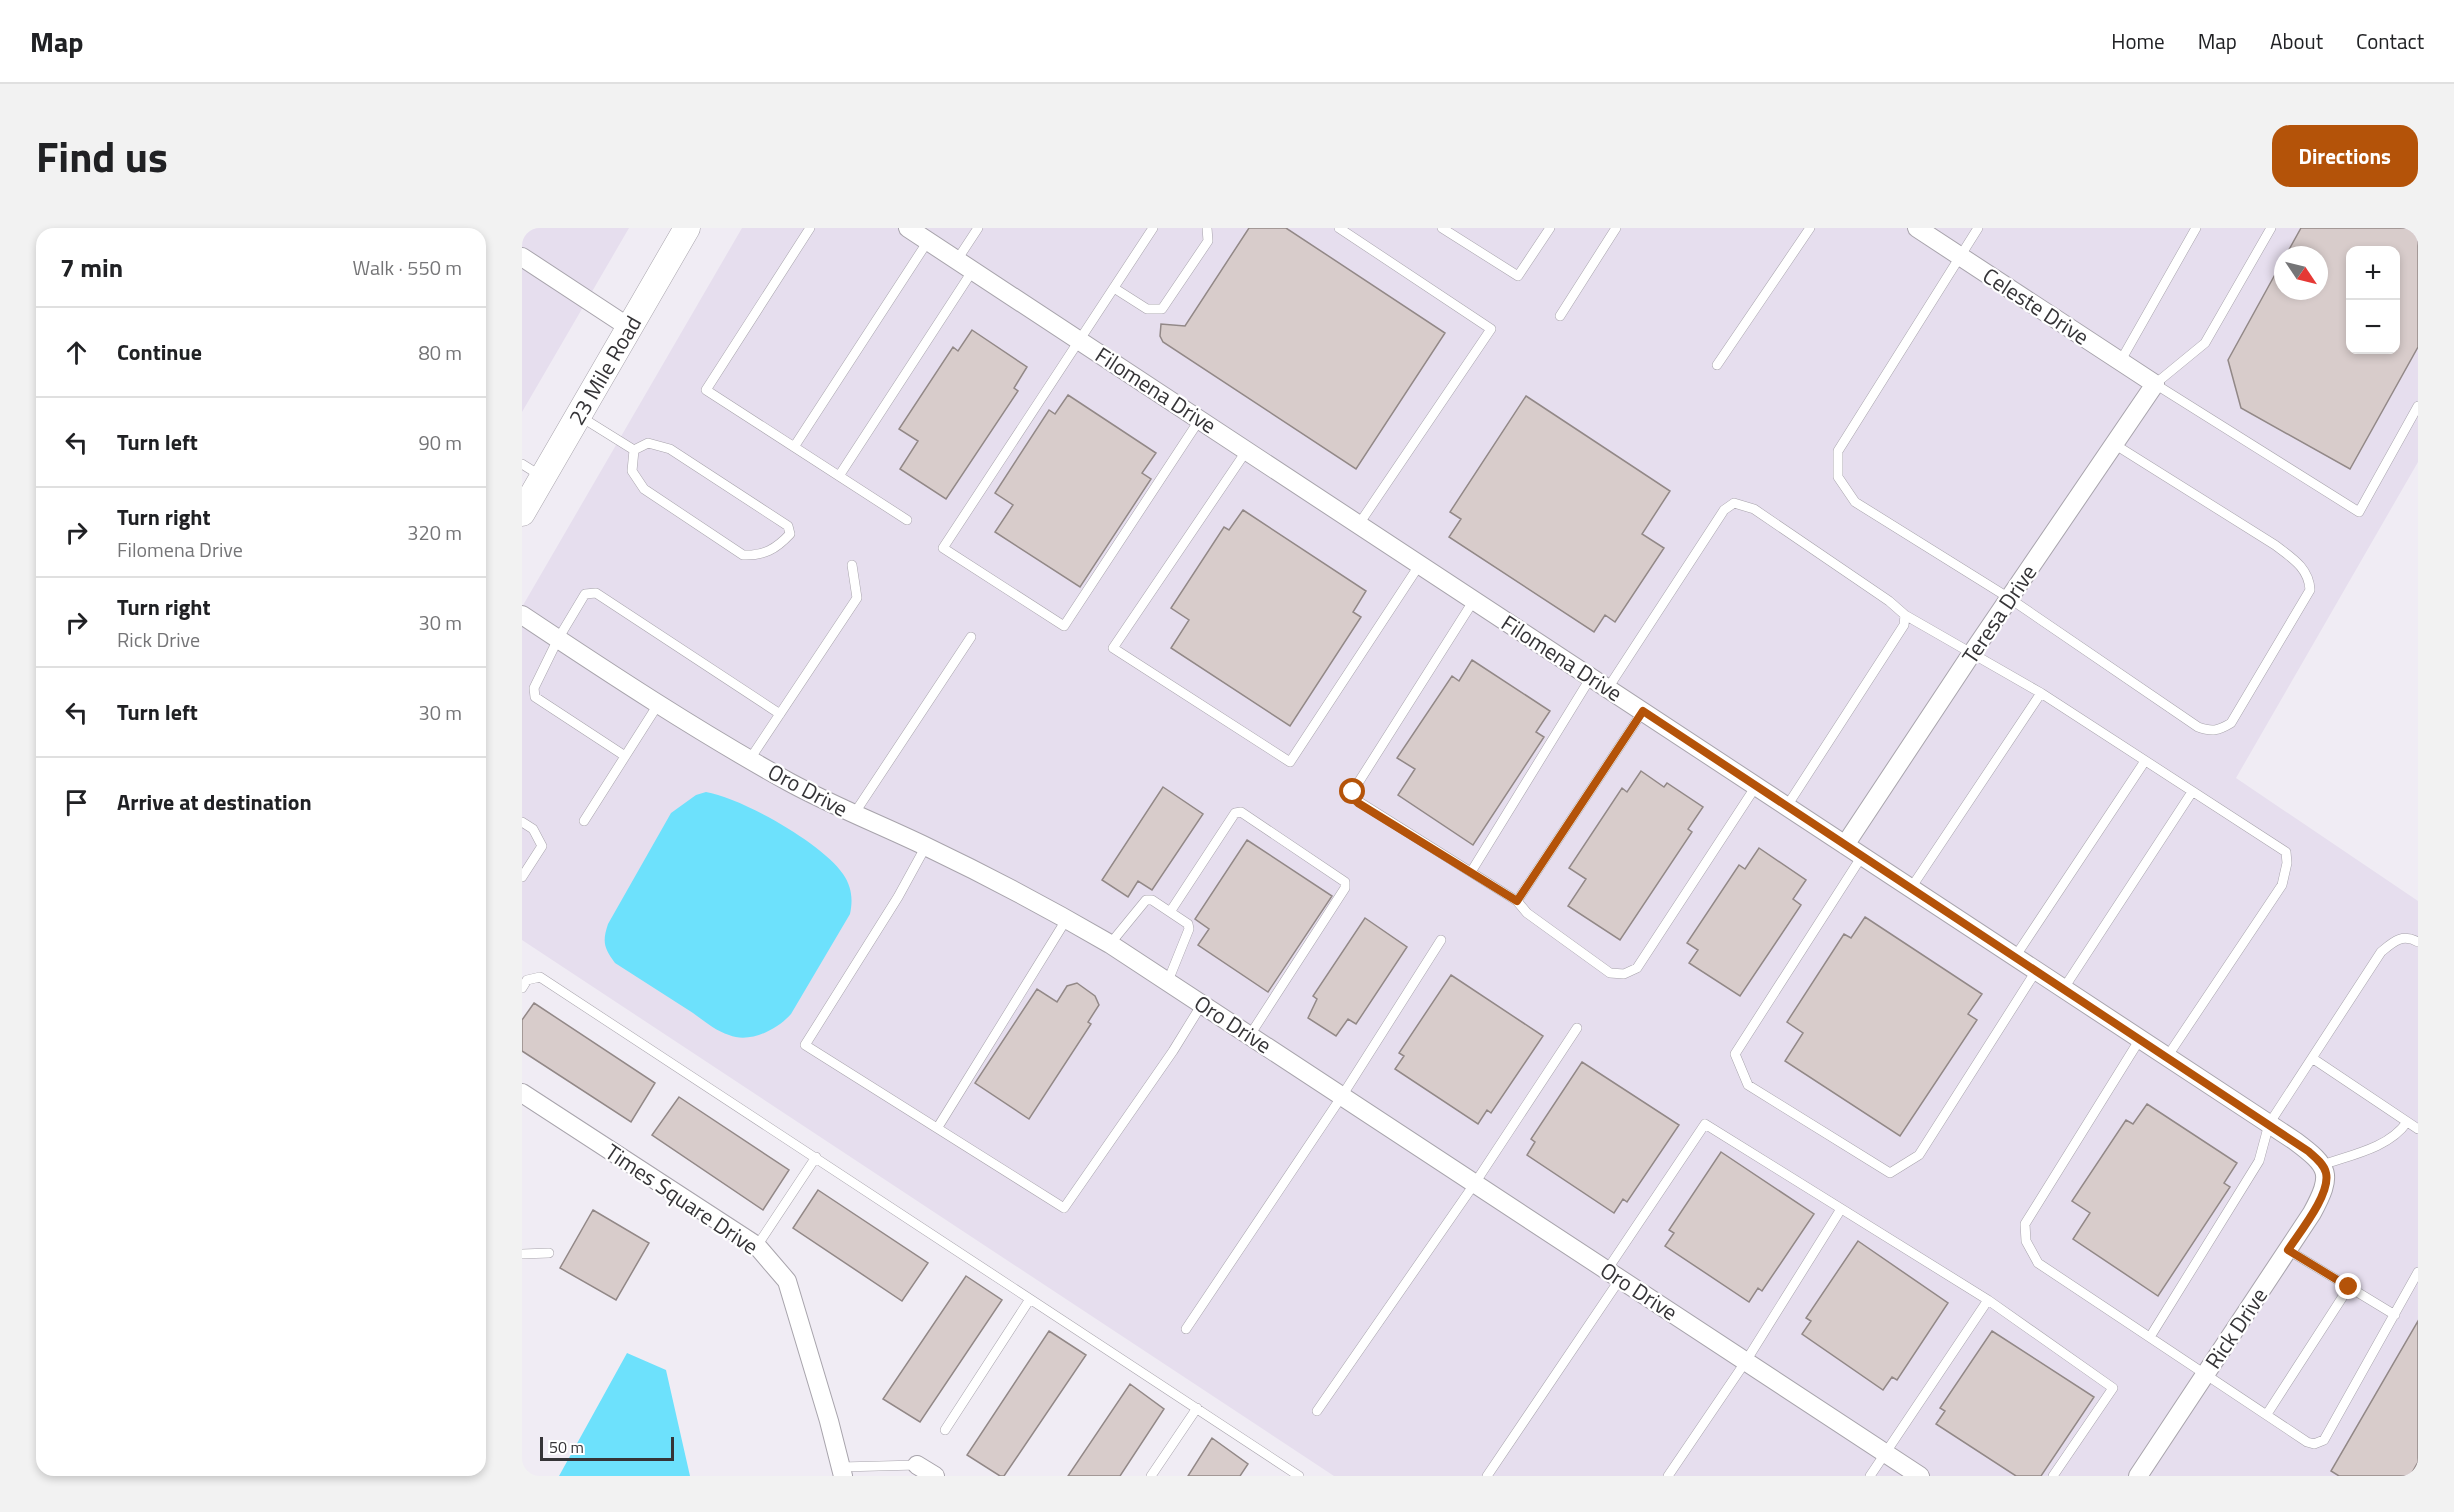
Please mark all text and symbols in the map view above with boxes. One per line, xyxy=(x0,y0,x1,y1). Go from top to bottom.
text: Map xyxy=(30,20,84,63)
text: Home xyxy=(2111,25,2165,57)
text: Map xyxy=(2198,25,2237,57)
text: About xyxy=(2270,25,2323,57)
text: Contact xyxy=(2356,25,2424,57)
text: Find us xyxy=(36,124,168,188)
button: Directions xyxy=(2272,125,2418,187)
north arrow xyxy=(2274,246,2328,300)
map controls xyxy=(2346,246,2400,354)
button: + xyxy=(2346,246,2400,300)
text: 7 min xyxy=(60,248,123,287)
text: Walk · 550 m xyxy=(353,252,462,283)
street label: Celeste Drive xyxy=(1976,259,2096,353)
button: − xyxy=(2346,300,2400,354)
street label: 23 Mile Road xyxy=(560,309,650,431)
text: Continue xyxy=(117,335,202,369)
icon: ahead xyxy=(60,336,93,369)
text: 80 m xyxy=(418,337,462,368)
street label: Filomena Drive xyxy=(1089,338,1223,442)
text: Turn left xyxy=(117,425,198,459)
icon: left xyxy=(60,426,93,459)
text: 90 m xyxy=(418,427,462,458)
text: Turn right xyxy=(117,500,211,534)
icon: right xyxy=(60,516,93,549)
text: 320 m xyxy=(407,517,462,548)
text: Filomena Drive xyxy=(117,534,243,565)
street label: Teresa Drive xyxy=(1953,557,2045,671)
text: Turn right xyxy=(117,590,211,624)
icon: right xyxy=(60,606,93,639)
street label: Filomena Drive xyxy=(1495,606,1629,710)
text: 30 m xyxy=(418,607,462,638)
text: Rick Drive xyxy=(117,624,200,655)
text: Turn left xyxy=(117,695,198,729)
icon: left xyxy=(60,696,93,729)
text: 30 m xyxy=(418,697,462,728)
street label: Oro Drive xyxy=(762,755,854,825)
route start xyxy=(1339,778,1365,804)
text: Arrive at destination xyxy=(117,785,312,819)
icon: arrive xyxy=(60,786,93,819)
street label: Oro Drive xyxy=(1187,986,1279,1062)
street label: Times Square Drive xyxy=(598,1135,766,1263)
street label: Oro Drive xyxy=(1593,1253,1685,1329)
route end xyxy=(2335,1273,2361,1299)
street label: Rick Drive xyxy=(2196,1281,2276,1375)
scale bar xyxy=(540,1434,674,1462)
text: 50 m xyxy=(549,1435,584,1459)

